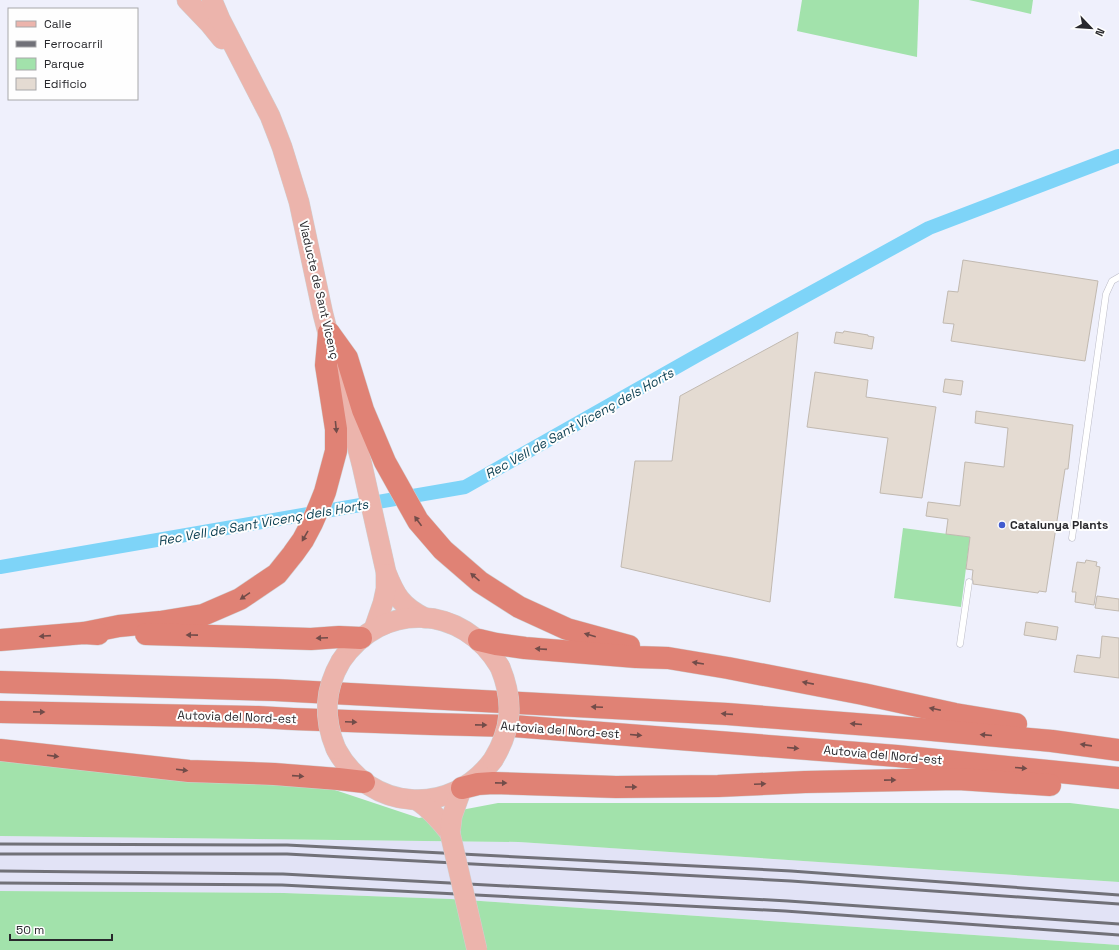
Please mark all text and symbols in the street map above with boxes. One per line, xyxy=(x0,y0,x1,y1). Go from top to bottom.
legend xyxy=(8,8,138,100)
north arrow xyxy=(1071,8,1111,48)
text: Calle xyxy=(44,16,72,32)
text: N xyxy=(1092,26,1108,39)
text: Ferrocarril xyxy=(44,36,103,52)
text: Parque xyxy=(44,56,84,72)
text: Edificio xyxy=(44,76,87,92)
street label: Viaducte de Sant Vicenç xyxy=(295,219,343,361)
water label: Rec Vell de Sant Vicenç dels Horts xyxy=(482,364,678,483)
one-way arrow xyxy=(332,421,339,433)
water label: Rec Vell de Sant Vicenç dels Horts xyxy=(157,495,371,549)
one-way arrow xyxy=(414,515,423,526)
place label: Catalunya Plants xyxy=(1010,517,1108,533)
marker: Catalunya Plants xyxy=(997,520,1007,530)
one-way arrow xyxy=(301,531,308,542)
one-way arrow xyxy=(470,573,480,582)
one-way arrow xyxy=(239,592,250,600)
one-way arrow xyxy=(185,632,198,638)
one-way arrow xyxy=(584,632,596,638)
one-way arrow xyxy=(39,633,51,640)
one-way arrow xyxy=(315,635,328,641)
one-way arrow xyxy=(535,645,547,652)
one-way arrow xyxy=(692,660,704,666)
one-way arrow xyxy=(802,680,814,686)
one-way arrow xyxy=(591,703,603,710)
one-way arrow xyxy=(929,706,941,712)
street label: Autovia del Nord-est xyxy=(177,707,297,727)
one-way arrow xyxy=(33,709,45,716)
one-way arrow xyxy=(720,710,733,717)
one-way arrow xyxy=(345,718,357,725)
street label: Autovia del Nord-est xyxy=(500,718,620,742)
one-way arrow xyxy=(850,720,862,727)
one-way arrow xyxy=(475,722,488,728)
one-way arrow xyxy=(980,731,992,738)
one-way arrow xyxy=(630,732,642,739)
street label: Autovia del Nord-est xyxy=(823,742,943,768)
one-way arrow xyxy=(1080,742,1092,748)
one-way arrow xyxy=(787,744,799,751)
one-way arrow xyxy=(47,752,59,759)
one-way arrow xyxy=(1015,764,1027,771)
one-way arrow xyxy=(176,767,188,774)
one-way arrow xyxy=(292,772,304,779)
one-way arrow xyxy=(884,777,897,783)
one-way arrow xyxy=(495,780,508,786)
one-way arrow xyxy=(754,781,766,788)
one-way arrow xyxy=(625,784,638,790)
scale bar xyxy=(10,916,112,942)
text: 50 m xyxy=(16,922,44,938)

